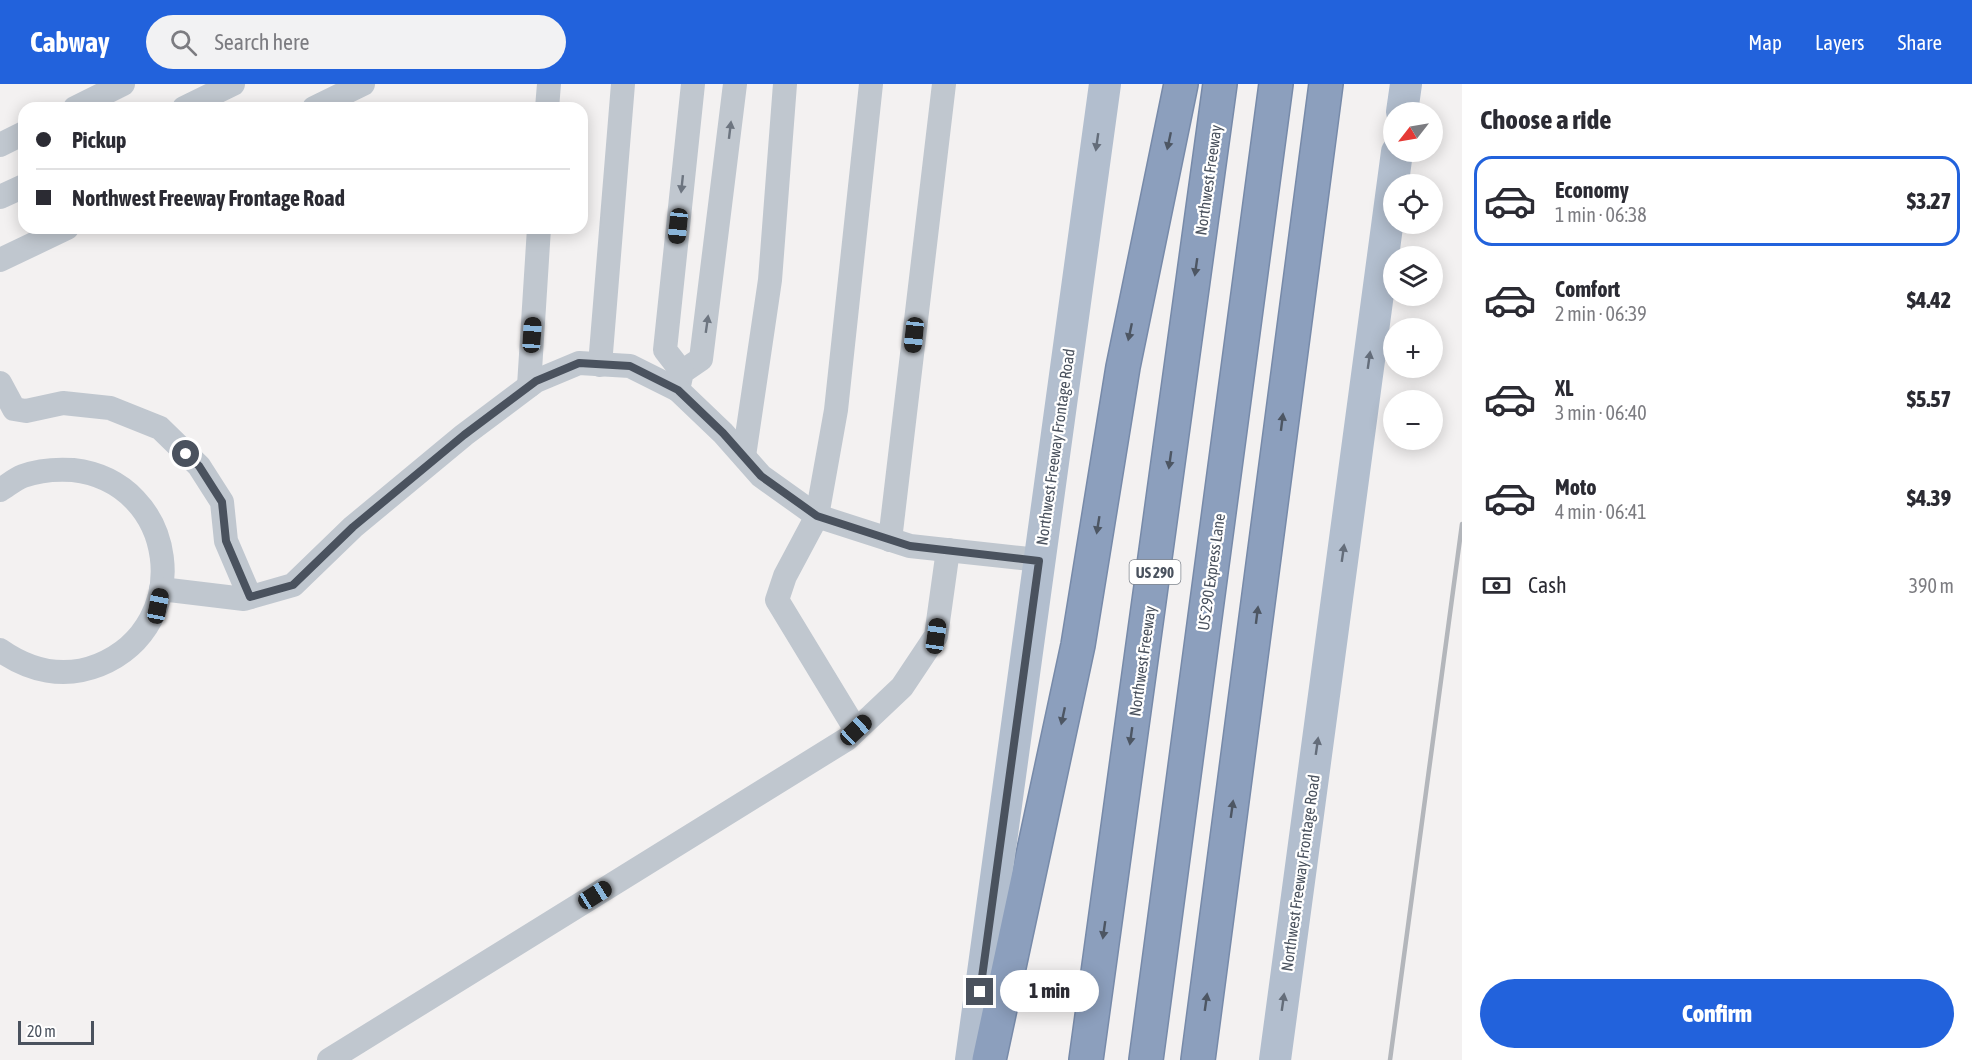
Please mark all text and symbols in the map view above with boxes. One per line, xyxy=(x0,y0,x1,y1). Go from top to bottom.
search box xyxy=(146,15,566,69)
text: Cabway xyxy=(30,26,110,58)
icon: search xyxy=(167,26,200,59)
text: Search here xyxy=(215,29,310,55)
text: Map xyxy=(1748,30,1782,54)
text: Layers xyxy=(1815,30,1865,54)
text: Share xyxy=(1898,30,1942,54)
north arrow xyxy=(1383,102,1443,162)
map controls xyxy=(1383,102,1443,450)
text: Choose a ride xyxy=(1480,104,1612,135)
one-way arrow xyxy=(725,121,735,140)
street label: Northwest Freeway xyxy=(1191,123,1226,237)
text: Pickup xyxy=(72,127,127,153)
one-way arrow xyxy=(1164,132,1173,151)
one-way arrow xyxy=(1093,133,1102,152)
one-way arrow xyxy=(677,174,687,193)
button: locate xyxy=(1383,174,1443,234)
icon: car xyxy=(1483,174,1537,228)
text: Economy xyxy=(1555,177,1629,203)
text: Northwest Freeway Frontage Road xyxy=(72,185,345,211)
text: $3.27 xyxy=(1907,188,1951,214)
text: 1 min · 06:38 xyxy=(1555,203,1647,226)
car xyxy=(667,207,689,245)
button: layers xyxy=(1383,246,1443,306)
one-way arrow xyxy=(1192,257,1201,276)
icon: car xyxy=(1483,273,1537,327)
text: Comfort xyxy=(1555,276,1620,302)
text: $4.42 xyxy=(1907,287,1951,313)
text: 2 min · 06:39 xyxy=(1555,302,1647,325)
one-way arrow xyxy=(702,314,711,333)
car xyxy=(522,316,542,354)
car xyxy=(903,316,925,354)
button: + xyxy=(1383,318,1443,378)
one-way arrow xyxy=(1125,323,1135,342)
street label: Northwest Freeway Frontage Road xyxy=(1032,347,1079,547)
one-way arrow xyxy=(1365,350,1374,369)
icon: car xyxy=(1483,372,1537,426)
text: XL xyxy=(1555,375,1573,401)
text: $5.57 xyxy=(1907,386,1951,412)
button: − xyxy=(1383,390,1443,450)
text: 3 min · 06:40 xyxy=(1555,401,1647,424)
one-way arrow xyxy=(1278,412,1287,431)
route start xyxy=(172,440,199,467)
one-way arrow xyxy=(1165,451,1174,470)
icon: car xyxy=(1483,471,1537,525)
text: Moto xyxy=(1555,474,1597,500)
text: $4.39 xyxy=(1907,485,1951,511)
text: 4 min · 06:41 xyxy=(1555,500,1647,523)
street label: US 290 Express Lane xyxy=(1194,512,1229,632)
one-way arrow xyxy=(1093,515,1102,534)
one-way arrow xyxy=(1339,543,1348,562)
road number: US 290 xyxy=(1130,560,1180,584)
icon: cash xyxy=(1480,569,1513,602)
text: Cash xyxy=(1528,572,1567,598)
text: 390 m xyxy=(1909,574,1954,597)
car xyxy=(146,587,170,625)
street label: Northwest Freeway xyxy=(1125,604,1160,718)
one-way arrow xyxy=(1253,606,1262,625)
car xyxy=(925,617,947,655)
one-way arrow xyxy=(1057,707,1067,726)
car xyxy=(837,711,875,749)
one-way arrow xyxy=(1127,727,1136,746)
one-way arrow xyxy=(1313,737,1322,756)
street label: Northwest Freeway Frontage Road xyxy=(1277,773,1324,973)
one-way arrow xyxy=(1227,799,1236,818)
car xyxy=(575,878,615,912)
one-way arrow xyxy=(1100,920,1109,939)
callout: 1 min xyxy=(1001,971,1100,1013)
route end xyxy=(966,978,993,1005)
text: 1 min xyxy=(1029,979,1070,1002)
button: Confirm xyxy=(1480,979,1954,1048)
one-way arrow xyxy=(1201,992,1211,1011)
one-way arrow xyxy=(1278,992,1287,1011)
scale bar xyxy=(18,1018,94,1046)
text: 20 m xyxy=(27,1022,56,1040)

